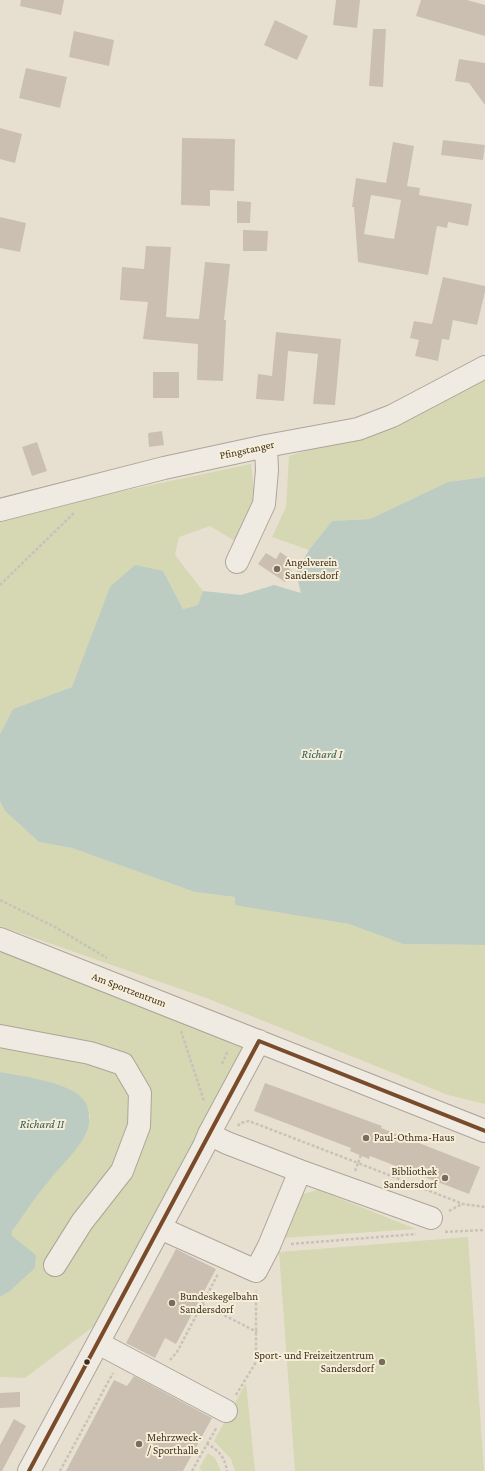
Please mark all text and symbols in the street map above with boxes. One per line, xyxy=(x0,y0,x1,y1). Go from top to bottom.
street label: Pfingstanger xyxy=(218,438,276,462)
place label: Angelverein Sandersdorf xyxy=(285,556,338,582)
marker: Angelverein Sandersdorf xyxy=(272,564,282,574)
water label: Richard I xyxy=(302,747,342,761)
street label: Am Sportzentrum xyxy=(90,970,168,1010)
water label: Richard II xyxy=(20,1117,64,1131)
place label: Paul-Othma-Haus xyxy=(374,1131,455,1145)
marker: Paul-Othma-Haus xyxy=(361,1133,371,1143)
place label: Bibliothek Sandersdorf xyxy=(384,1165,437,1191)
marker: Bibliothek Sandersdorf xyxy=(440,1173,450,1183)
place label: Bundeskegelbahn Sandersdorf xyxy=(180,1290,258,1316)
marker: Bundeskegelbahn Sandersdorf xyxy=(167,1298,177,1308)
place label: Sport- und Freizeitzentrum Sandersdorf xyxy=(254,1349,374,1375)
unlabelled marker xyxy=(82,1357,92,1367)
marker: Sport- und Freizeitzentrum Sandersdorf xyxy=(377,1357,387,1367)
place label: Mehrzweck- / Sporthalle xyxy=(147,1431,202,1457)
marker: Mehrzweck- / Sporthalle xyxy=(134,1439,144,1449)

